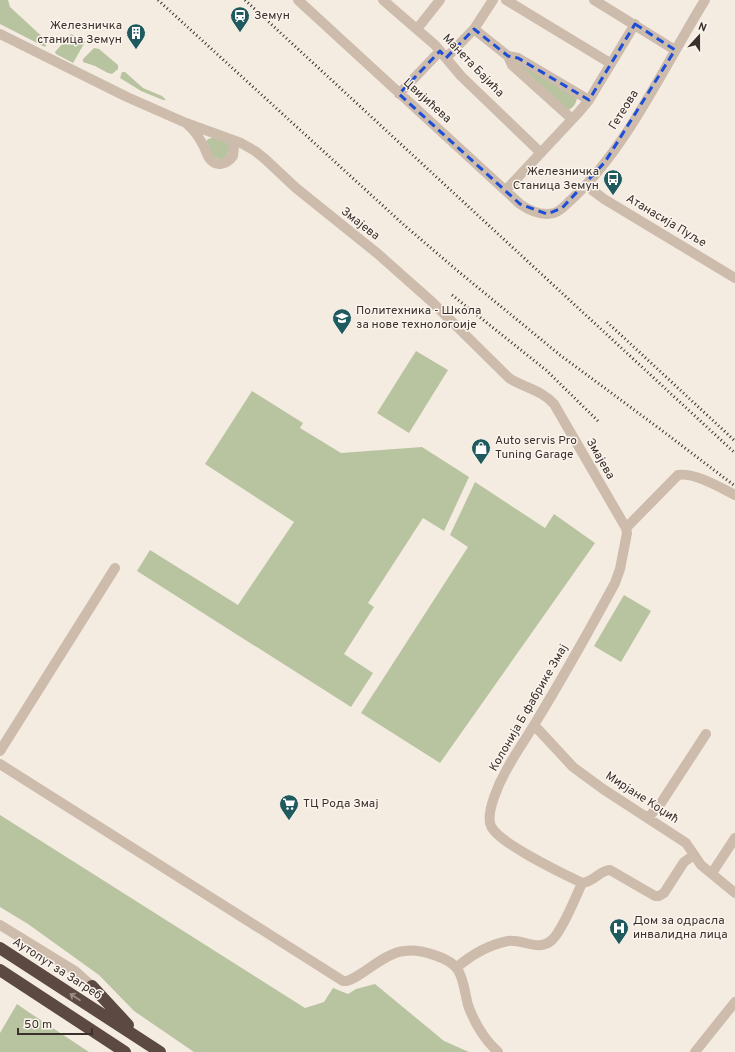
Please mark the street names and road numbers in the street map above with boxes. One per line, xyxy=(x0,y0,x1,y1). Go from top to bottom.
street label: Манета Бајића xyxy=(439,31,507,101)
street label: Цвијићева xyxy=(400,75,454,127)
street label: Гетеова xyxy=(606,87,642,133)
street label: Атанасија Пуље xyxy=(623,191,709,251)
street label: Змајева xyxy=(337,204,383,244)
street label: Змајева xyxy=(582,436,618,482)
street label: Колонија Б фабрике Змај xyxy=(486,641,572,775)
street label: Мирјане Коџић xyxy=(602,768,682,828)
street label: Аутопут за Загреб xyxy=(9,934,105,1004)

